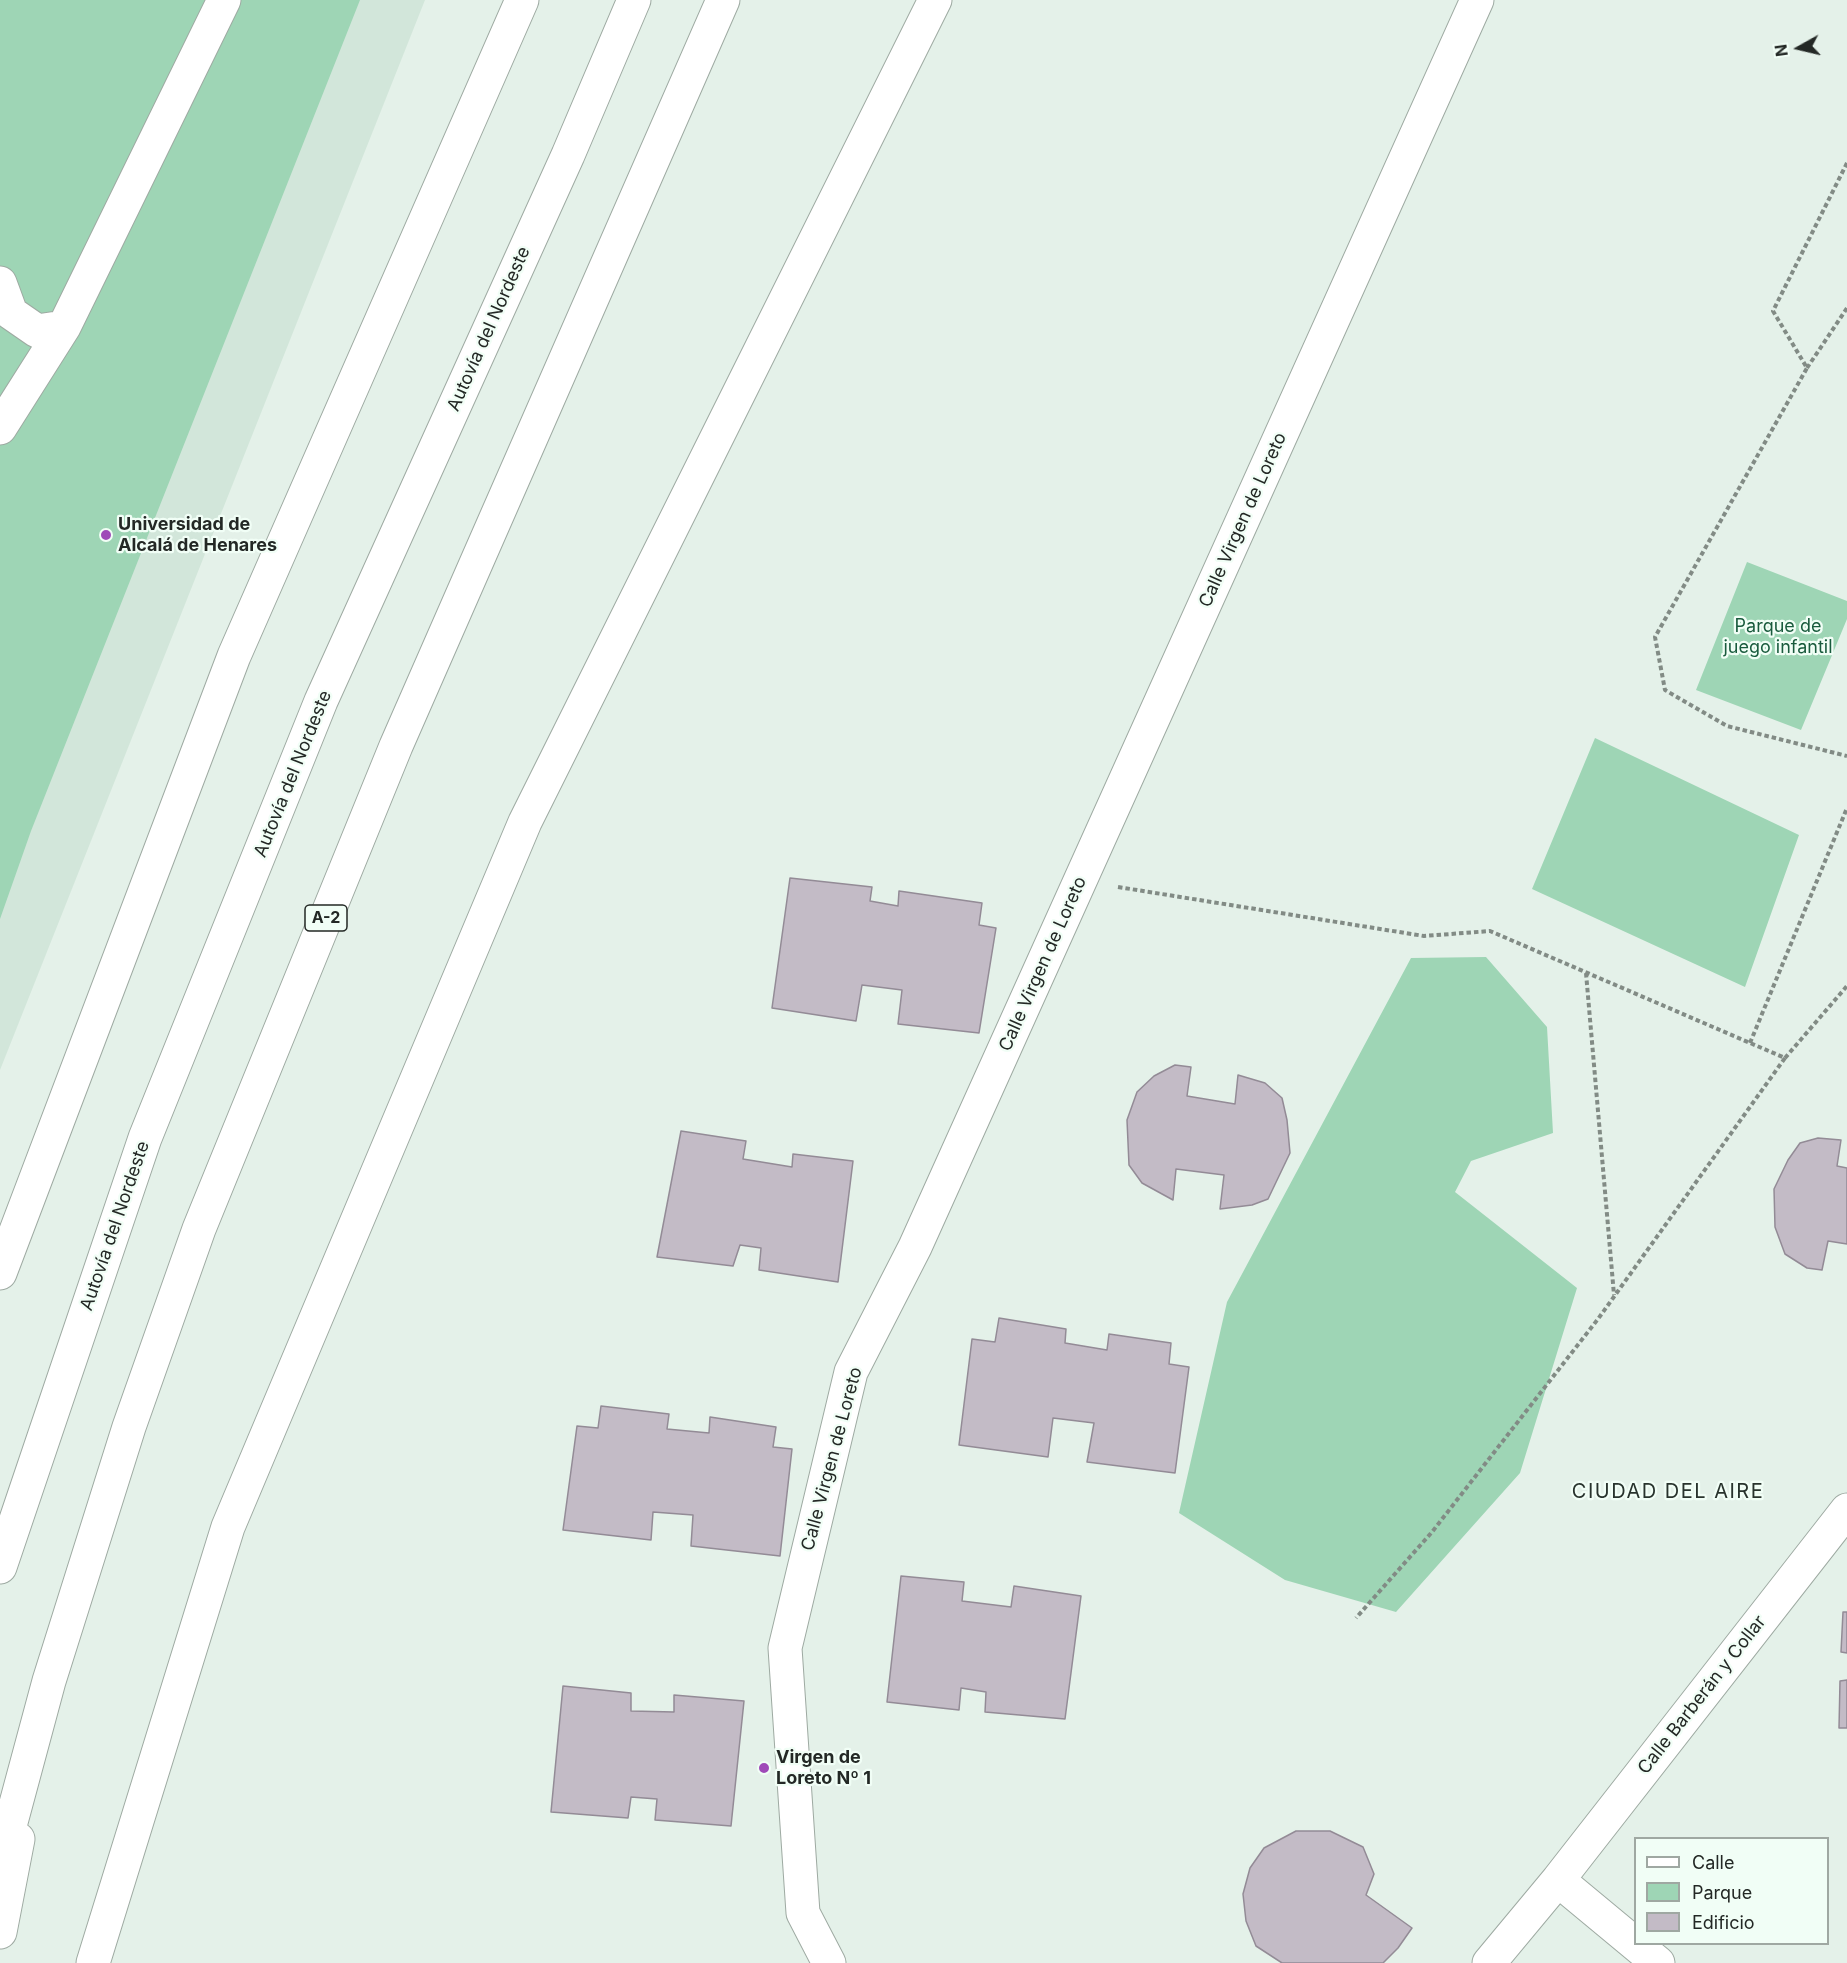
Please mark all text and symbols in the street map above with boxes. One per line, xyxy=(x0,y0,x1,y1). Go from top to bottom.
north arrow xyxy=(1769,18,1829,78)
text: N xyxy=(1770,43,1792,58)
street label: Autovía del Nordeste xyxy=(443,243,535,415)
street label: Calle Virgen de Loreto xyxy=(1195,429,1291,611)
place label: Universidad de Alcalá de Henares xyxy=(118,514,277,556)
marker: Universidad de Alcalá de Henares xyxy=(99,528,113,542)
park label: Parque de juego infantil xyxy=(1723,616,1833,658)
street label: Autovía del Nordeste xyxy=(250,688,336,860)
street label: Calle Virgen de Loreto xyxy=(995,873,1091,1055)
road number: A-2 xyxy=(305,905,347,931)
street label: Autovía del Nordeste xyxy=(76,1138,154,1314)
street label: Calle Virgen de Loreto xyxy=(797,1365,867,1553)
district label: CIUDAD DEL AIRE xyxy=(1572,1480,1764,1504)
street label: Calle Barberán y Collar xyxy=(1633,1611,1771,1779)
place label: Virgen de Loreto Nº 1 xyxy=(776,1747,871,1790)
marker: Virgen de Loreto Nº 1 xyxy=(757,1761,771,1775)
legend xyxy=(1634,1837,1829,1945)
text: Calle xyxy=(1692,1852,1734,1873)
text: Parque xyxy=(1692,1882,1752,1903)
text: Edificio xyxy=(1692,1912,1755,1933)

